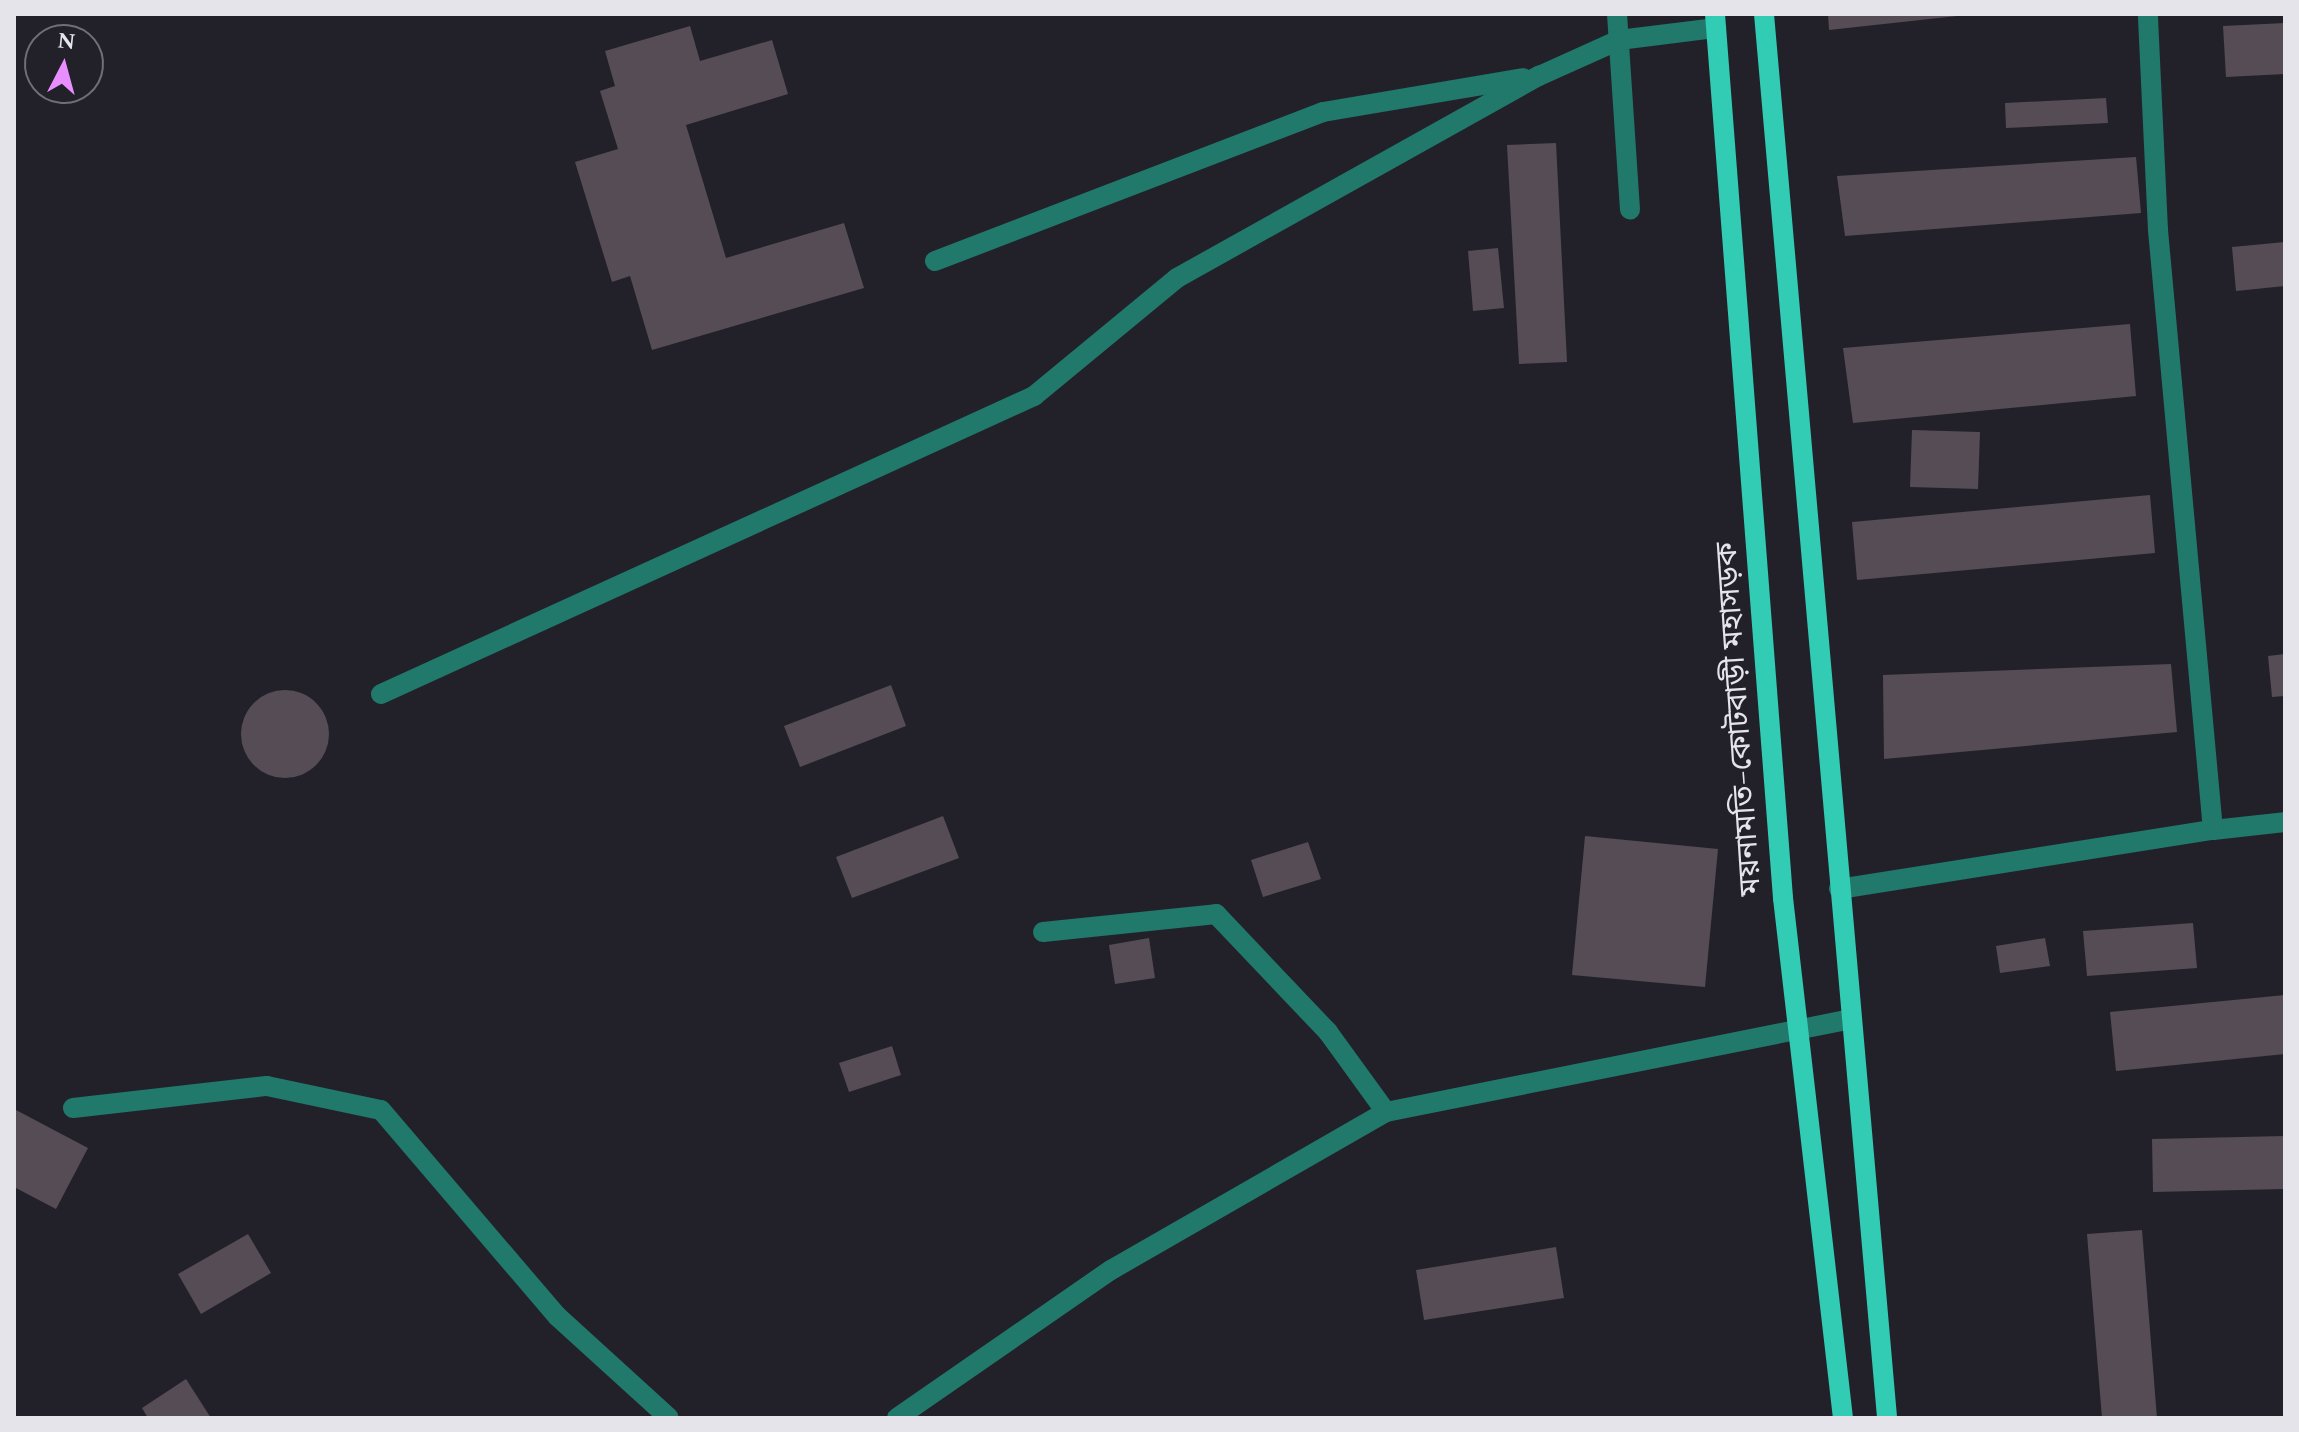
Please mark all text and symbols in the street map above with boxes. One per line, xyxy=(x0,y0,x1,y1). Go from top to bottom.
north arrow xyxy=(24,24,104,104)
text: N xyxy=(56,24,77,59)
street label: ময়নামতি–কোটবাড়ী মহাসড়ক xyxy=(1709,541,1769,897)

